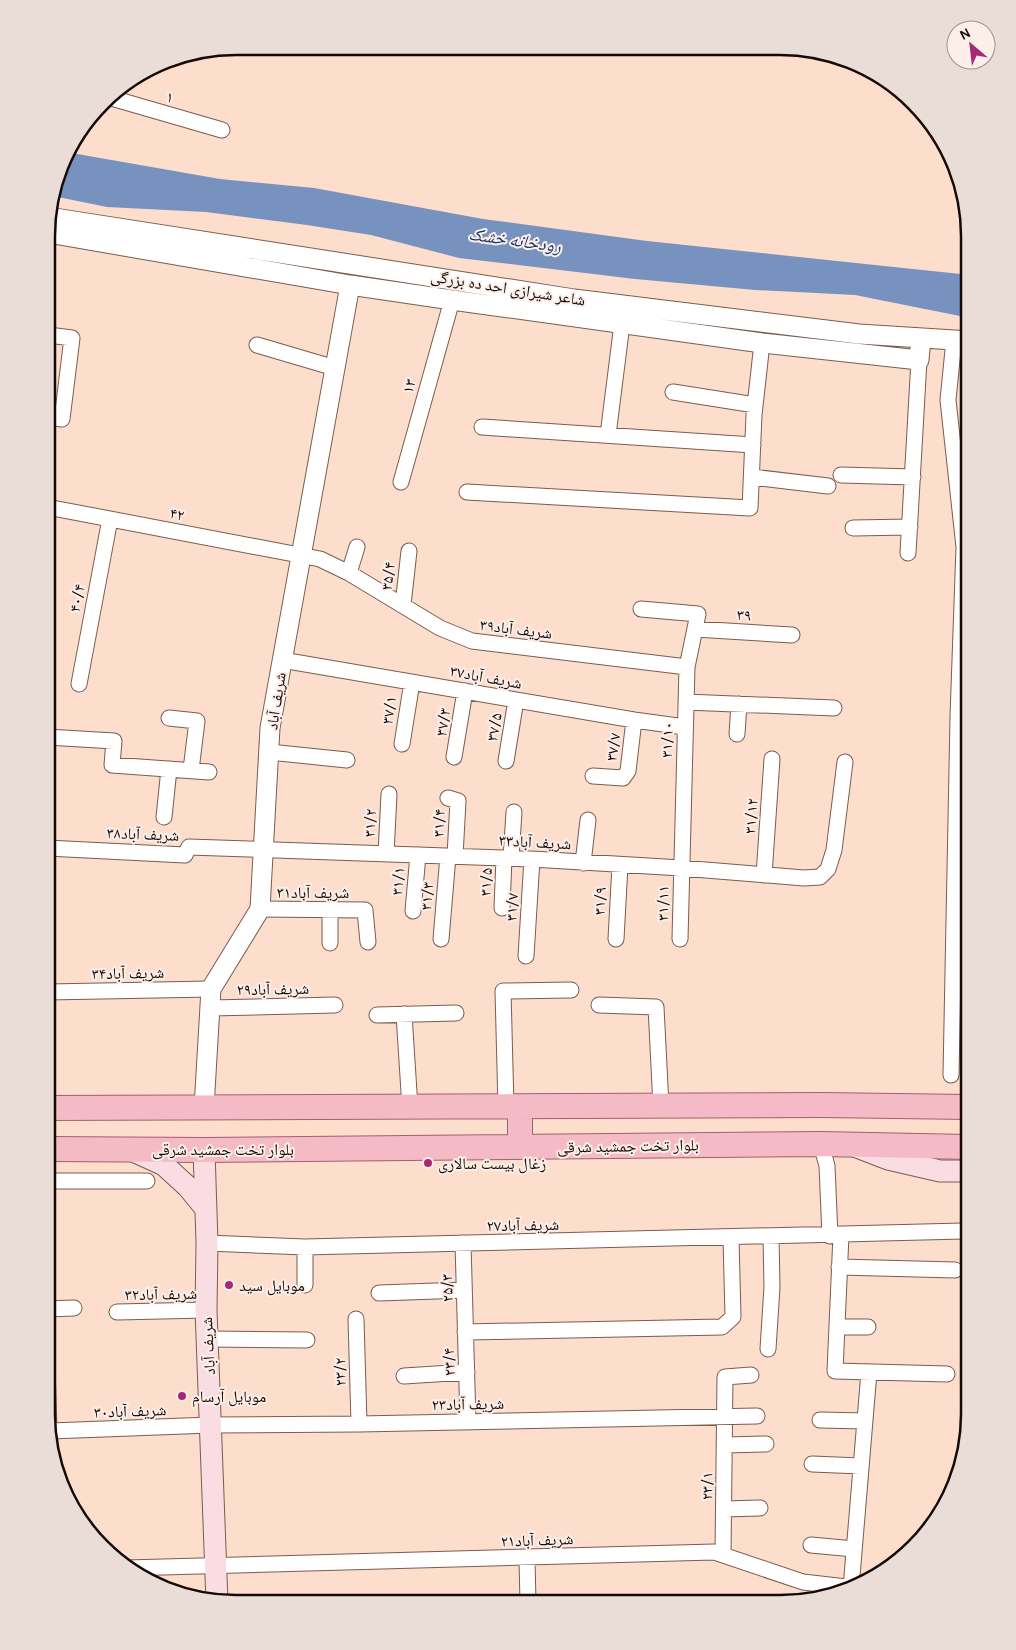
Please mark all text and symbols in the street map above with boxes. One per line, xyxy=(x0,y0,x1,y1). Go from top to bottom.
north arrow xyxy=(946,20,996,70)
text: N xyxy=(957,24,974,44)
street label: ۱ xyxy=(164,87,176,107)
water label: رودخانه خشک xyxy=(467,223,563,257)
street label: شاعر شیرازی احد ده بزرگی xyxy=(429,266,587,311)
street label: ۱۳ xyxy=(398,376,420,396)
street label: ۴۲ xyxy=(168,503,186,525)
street label: ۳۵/۴ xyxy=(377,561,399,591)
street label: ۴۰/۴ xyxy=(65,582,89,614)
street label: ۳۹ xyxy=(736,605,752,625)
street label: شریف آباد۳۹ xyxy=(479,615,553,643)
street label: شریف آباد۳۷ xyxy=(449,661,523,693)
street label: شریف آباد xyxy=(262,671,290,731)
street label: ۳۷/۱ xyxy=(377,694,401,726)
street label: ۳۷/۳ xyxy=(431,706,455,738)
street label: ۳۷/۵ xyxy=(482,711,506,743)
street label: ۳۱/۱۰ xyxy=(657,722,677,758)
street label: ۳۷/۷ xyxy=(602,732,624,762)
street label: ۳۱/۱۲ xyxy=(740,798,762,834)
street label: ۳۱/۲ xyxy=(360,808,380,838)
street label: ۳۱/۴ xyxy=(429,808,449,838)
street label: شریف آباد۳۸ xyxy=(106,823,180,845)
street label: شریف آباد۳۳ xyxy=(498,831,572,853)
street label: ۳۱/۱ xyxy=(387,866,409,896)
street label: ۳۱/۵ xyxy=(476,867,496,897)
street label: ۳۱/۳ xyxy=(416,881,438,911)
street label: شریف آباد۳۱ xyxy=(277,883,349,902)
street label: ۳۱/۱۱ xyxy=(653,885,673,921)
street label: ۳۱/۹ xyxy=(590,886,610,916)
street label: ۳۱/۷ xyxy=(502,892,522,922)
street label: شریف آباد۳۴ xyxy=(92,963,164,983)
street label: شریف آباد۲۹ xyxy=(237,979,309,999)
street label: بلوار تخت جمشید شرقی xyxy=(557,1135,699,1158)
street label: بلوار تخت جمشید شرقی xyxy=(152,1140,294,1160)
place label: زغال بیست سالاری xyxy=(438,1154,546,1174)
marker: زغال بیست سالاری xyxy=(422,1157,434,1169)
street label: شریف آباد۲۷ xyxy=(487,1215,559,1235)
street label: ۲۵/۳ xyxy=(437,1273,457,1303)
place label: موبایل سید xyxy=(239,1276,305,1296)
marker: موبایل سید xyxy=(223,1279,235,1291)
street label: شریف آباد۳۲ xyxy=(125,1284,197,1304)
street label: شریف آباد xyxy=(197,1316,219,1376)
street label: ۲۳/۴ xyxy=(439,1347,459,1377)
street label: ۲۳/۲ xyxy=(330,1358,350,1386)
place label: موبایل آرسام xyxy=(192,1387,266,1407)
marker: موبایل آرسام xyxy=(176,1390,188,1402)
street label: شریف آباد۲۳ xyxy=(432,1394,504,1414)
street label: شریف آباد۳۰ xyxy=(93,1400,167,1422)
street label: ۲۳/۱ xyxy=(697,1472,717,1500)
street label: شریف آباد۲۱ xyxy=(500,1529,574,1551)

